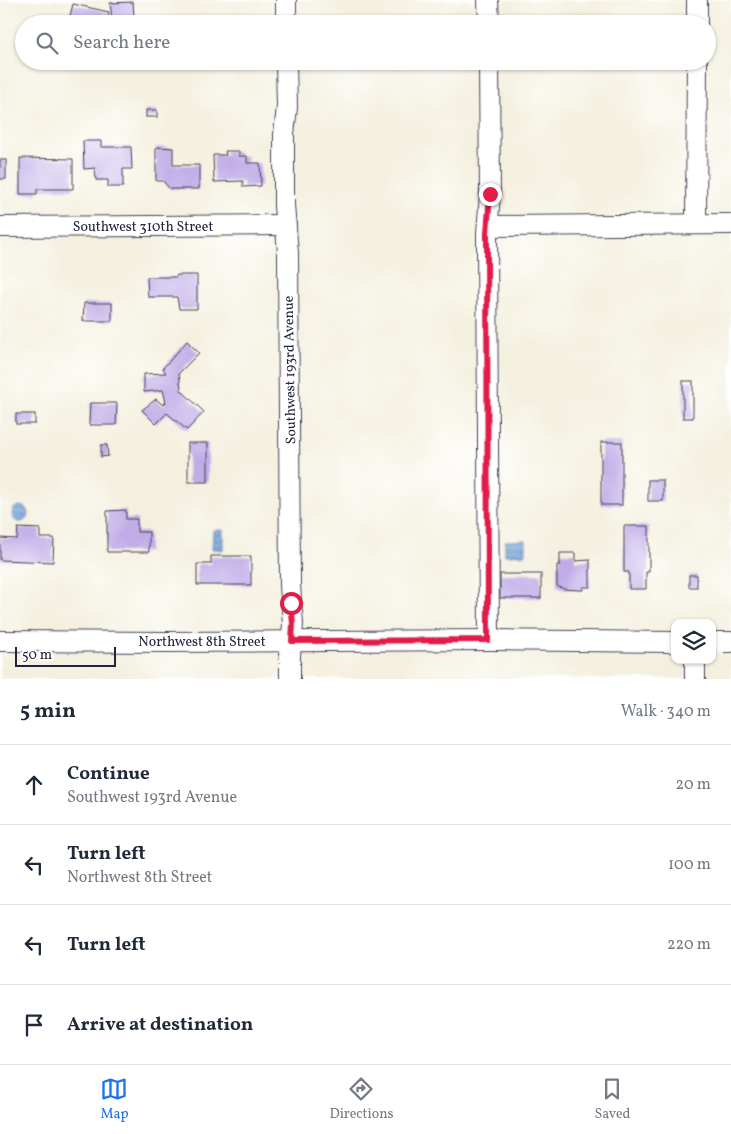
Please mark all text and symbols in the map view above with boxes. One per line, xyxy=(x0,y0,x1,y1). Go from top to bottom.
search box xyxy=(15,15,716,70)
icon: search xyxy=(33,29,61,57)
text: Search here xyxy=(73,30,170,56)
route end xyxy=(479,183,502,206)
street label: Southwest 310th Street xyxy=(73,218,213,237)
street label: Southwest 193rd Avenue xyxy=(280,295,301,445)
route start xyxy=(280,592,303,615)
map controls xyxy=(671,619,716,664)
button: layers xyxy=(671,619,716,664)
street label: Northwest 8th Street xyxy=(138,633,266,652)
scale bar xyxy=(15,644,116,667)
text: 50 m xyxy=(22,646,52,665)
text: 5 min xyxy=(20,697,76,726)
text: Walk · 340 m xyxy=(621,701,711,723)
text: Continue xyxy=(67,761,150,787)
icon: ahead xyxy=(20,771,48,799)
text: 20 m xyxy=(676,774,711,796)
text: Southwest 193rd Avenue xyxy=(67,787,237,809)
text: Turn left xyxy=(67,841,146,867)
icon: left xyxy=(20,851,48,879)
text: 100 m xyxy=(668,854,711,876)
text: Northwest 8th Street xyxy=(67,867,213,889)
icon: left xyxy=(20,931,48,959)
text: Turn left xyxy=(67,932,146,958)
text: 220 m xyxy=(667,934,711,956)
icon: arrive xyxy=(20,1011,48,1039)
text: Arrive at destination xyxy=(67,1012,253,1038)
tab: Map xyxy=(100,1075,128,1124)
tab: Directions xyxy=(329,1075,394,1124)
tab: Saved xyxy=(594,1075,631,1124)

